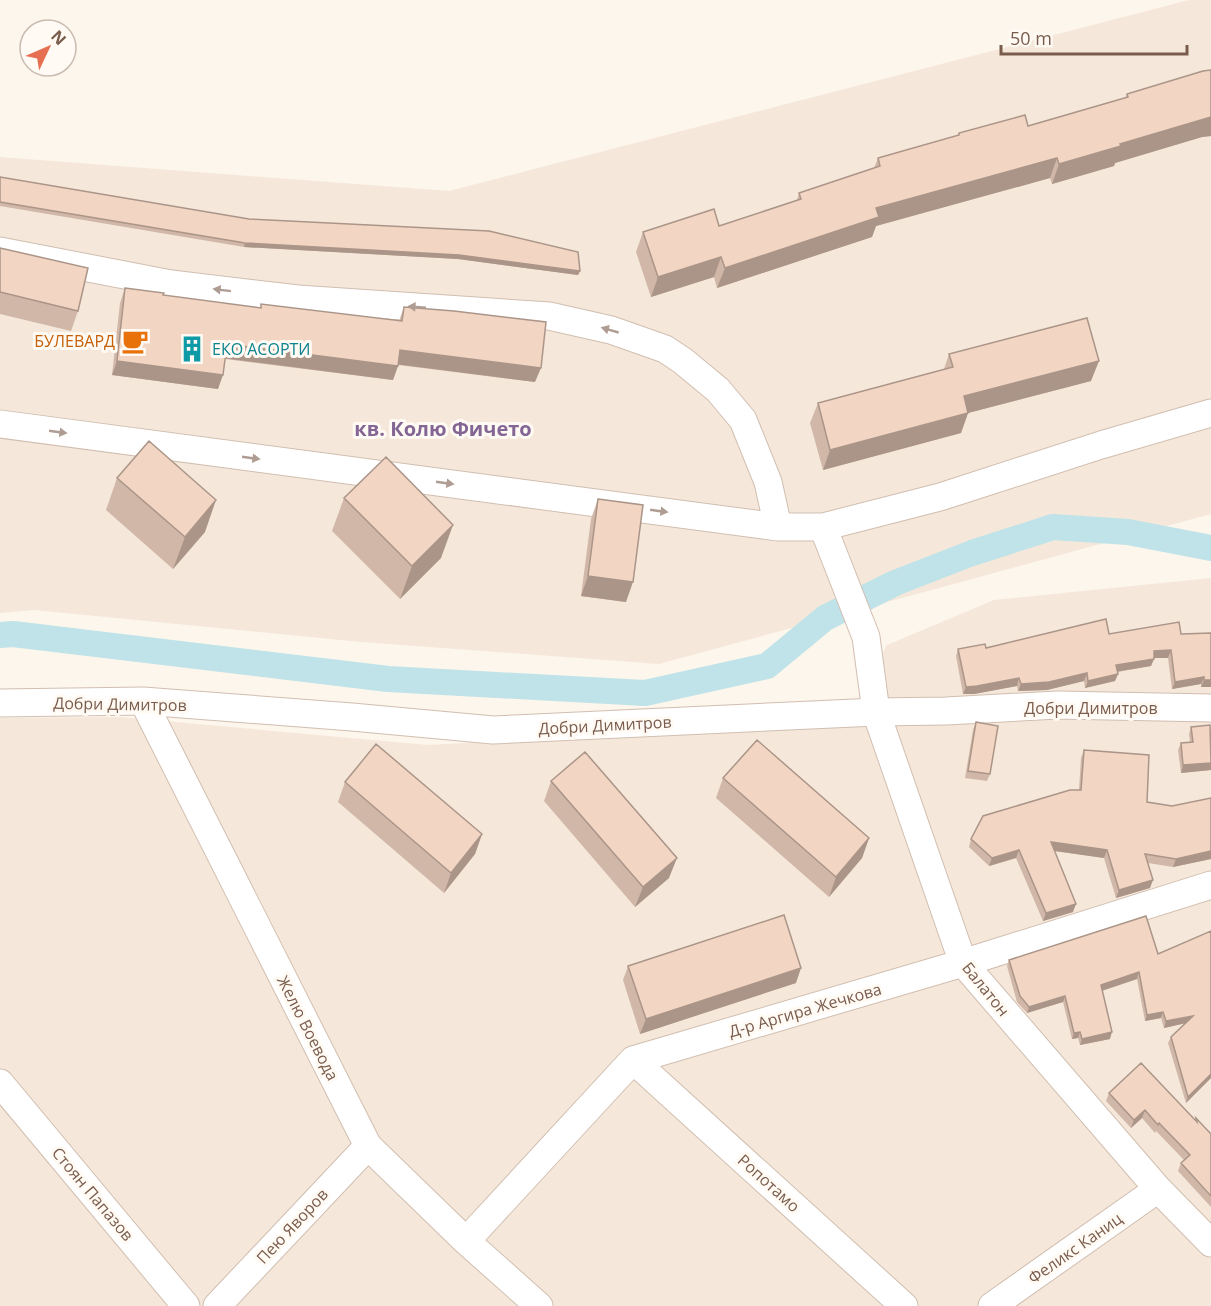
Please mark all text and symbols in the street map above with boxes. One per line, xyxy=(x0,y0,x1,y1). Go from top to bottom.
north arrow xyxy=(18,18,78,78)
scale bar xyxy=(1001,18,1187,56)
text: N xyxy=(46,25,71,50)
text: 50 m xyxy=(1010,26,1052,50)
one-way arrow xyxy=(213,285,232,295)
one-way arrow xyxy=(407,302,426,311)
one-way arrow xyxy=(600,325,618,334)
cafe icon: БУЛЕВАРД xyxy=(120,326,150,356)
place label: БУЛЕВАРД xyxy=(34,330,115,352)
building icon: ЕКО АСОРТИ xyxy=(177,334,207,364)
place label: ЕКО АСОРТИ xyxy=(212,338,310,360)
district label: кв. Колю Фичето xyxy=(354,415,532,442)
one-way arrow xyxy=(49,427,68,437)
one-way arrow xyxy=(242,453,261,462)
one-way arrow xyxy=(435,478,454,488)
one-way arrow xyxy=(649,507,668,516)
street label: Добри Димитров xyxy=(53,692,187,716)
street label: Добри Димитров xyxy=(1024,697,1158,719)
street label: Добри Димитров xyxy=(538,711,672,739)
street label: Балатон xyxy=(957,957,1015,1021)
street label: Желю Воевода xyxy=(272,972,344,1084)
street label: Д-р Аргира Жечкова xyxy=(726,978,884,1042)
street label: Стоян Папазов xyxy=(47,1142,139,1246)
street label: Ропотамо xyxy=(733,1149,805,1217)
street label: Пею Яворов xyxy=(251,1184,333,1268)
street label: Феликс Каниц xyxy=(1024,1207,1126,1289)

